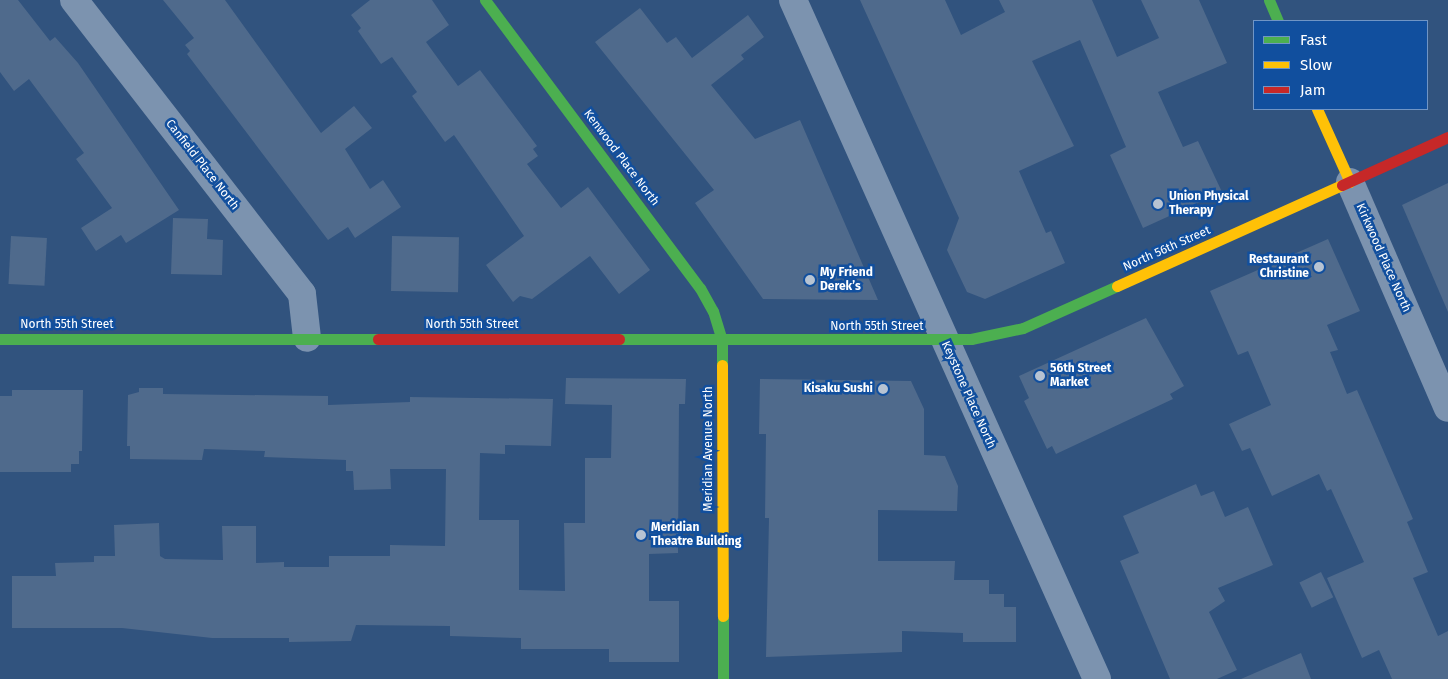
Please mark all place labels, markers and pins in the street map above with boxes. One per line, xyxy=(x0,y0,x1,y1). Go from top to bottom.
place label: Union Physical Therapy xyxy=(1169,190,1249,218)
marker: Union Physical Therapy xyxy=(1151,197,1165,211)
place label: Restaurant Christine xyxy=(1249,253,1309,281)
marker: Restaurant Christine xyxy=(1313,261,1325,273)
place label: My Friend Derek’s xyxy=(820,266,873,294)
marker: My Friend Derek’s xyxy=(804,274,816,286)
place label: 56th Street Market xyxy=(1050,362,1111,390)
marker: 56th Street Market xyxy=(1034,370,1046,382)
place label: Kisaku Sushi xyxy=(804,382,873,396)
marker: Kisaku Sushi xyxy=(877,383,889,395)
place label: Meridian Theatre Building xyxy=(651,521,741,549)
marker: Meridian Theatre Building xyxy=(635,529,647,541)

